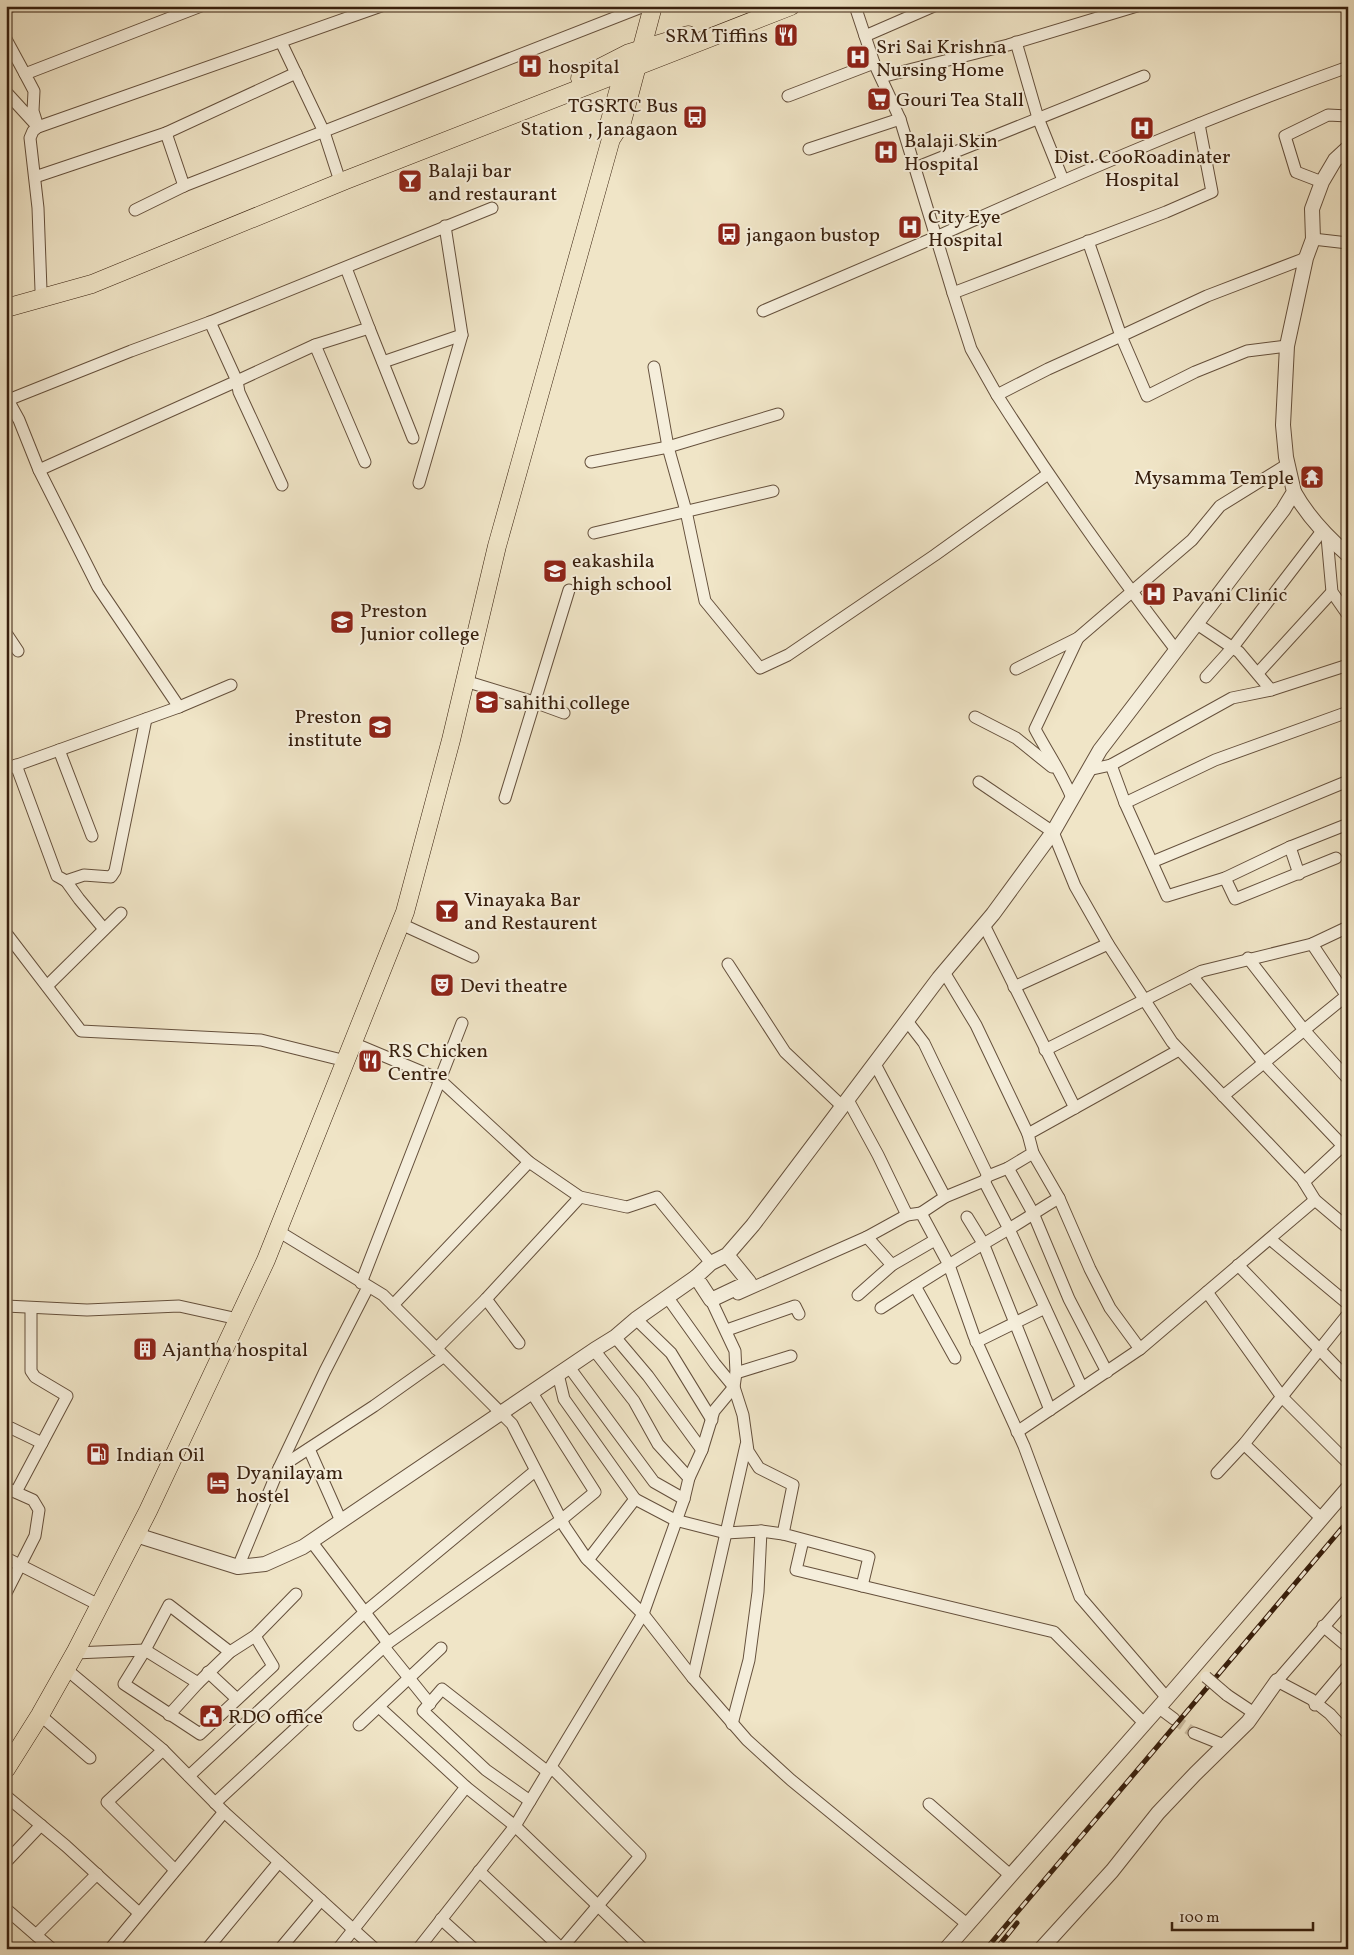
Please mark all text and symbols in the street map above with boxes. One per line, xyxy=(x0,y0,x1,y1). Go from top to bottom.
restaurant icon: SRM Tiffins xyxy=(773,22,799,48)
place label: SRM Tiffins xyxy=(665,23,768,51)
place label: Sri Sai Krishna Nursing Home xyxy=(876,34,1007,85)
hospital icon: Sri Sai Krishna Nursing Home xyxy=(845,44,871,70)
hospital icon: hospital xyxy=(517,53,543,79)
place label: hospital xyxy=(548,54,620,82)
supermarket icon: Gouri Tea Stall xyxy=(866,86,892,112)
place label: Gouri Tea Stall xyxy=(896,87,1024,115)
place label: TGSRTC Bus Station , Janagaon xyxy=(520,93,678,144)
bus stop icon: TGSRTC Bus Station , Janagaon xyxy=(682,104,708,130)
hospital icon: Dist. CooRoadinater Hospital xyxy=(1129,115,1155,141)
place label: Balaji Skin Hospital xyxy=(904,128,998,179)
hospital icon: Balaji Skin Hospital xyxy=(873,139,899,165)
place label: Dist. CooRoadinater Hospital xyxy=(1054,144,1230,195)
place label: Balaji bar and restaurant xyxy=(428,158,557,209)
bar icon: Balaji bar and restaurant xyxy=(397,168,423,194)
place label: City Eye Hospital xyxy=(928,204,1003,255)
hospital icon: City Eye Hospital xyxy=(897,214,923,240)
bus stop icon: jangaon bustop xyxy=(716,221,742,247)
place label: jangaon bustop xyxy=(746,222,880,250)
temple icon: Mysamma Temple xyxy=(1299,464,1325,490)
place label: Mysamma Temple xyxy=(1134,465,1294,493)
place label: eakashila high school xyxy=(572,548,672,599)
school or university icon: eakashila high school xyxy=(542,558,568,584)
hospital icon: Pavani Clinic xyxy=(1141,581,1167,607)
place label: Pavani Clinic xyxy=(1172,582,1287,610)
place label: Preston Junior college xyxy=(360,598,479,649)
school or university icon: Preston Junior college xyxy=(329,609,355,635)
school or university icon: sahithi college xyxy=(474,689,500,715)
place label: sahithi college xyxy=(504,690,630,718)
place label: Preston institute xyxy=(288,704,362,755)
school or university icon: Preston institute xyxy=(367,714,393,740)
place label: Vinayaka Bar and Restaurent xyxy=(464,887,598,938)
bar icon: Vinayaka Bar and Restaurent xyxy=(434,898,460,924)
theatre icon: Devi theatre xyxy=(429,972,455,998)
place label: Devi theatre xyxy=(460,973,567,1001)
place label: RS Chicken Centre xyxy=(388,1038,488,1089)
restaurant icon: RS Chicken Centre xyxy=(357,1048,383,1074)
building icon: Ajantha hospital xyxy=(132,1336,158,1362)
place label: Ajantha hospital xyxy=(162,1337,308,1365)
fuel station icon: Indian Oil xyxy=(85,1441,111,1467)
place label: Indian Oil xyxy=(116,1442,205,1470)
place label: Dyanilayam hostel xyxy=(236,1460,343,1511)
hotel icon: Dyanilayam hostel xyxy=(205,1470,231,1496)
public building icon: RDO office xyxy=(198,1703,224,1729)
place label: RDO office xyxy=(228,1704,323,1732)
scale bar xyxy=(1172,1900,1313,1932)
text: 100 m xyxy=(1179,1908,1219,1929)

